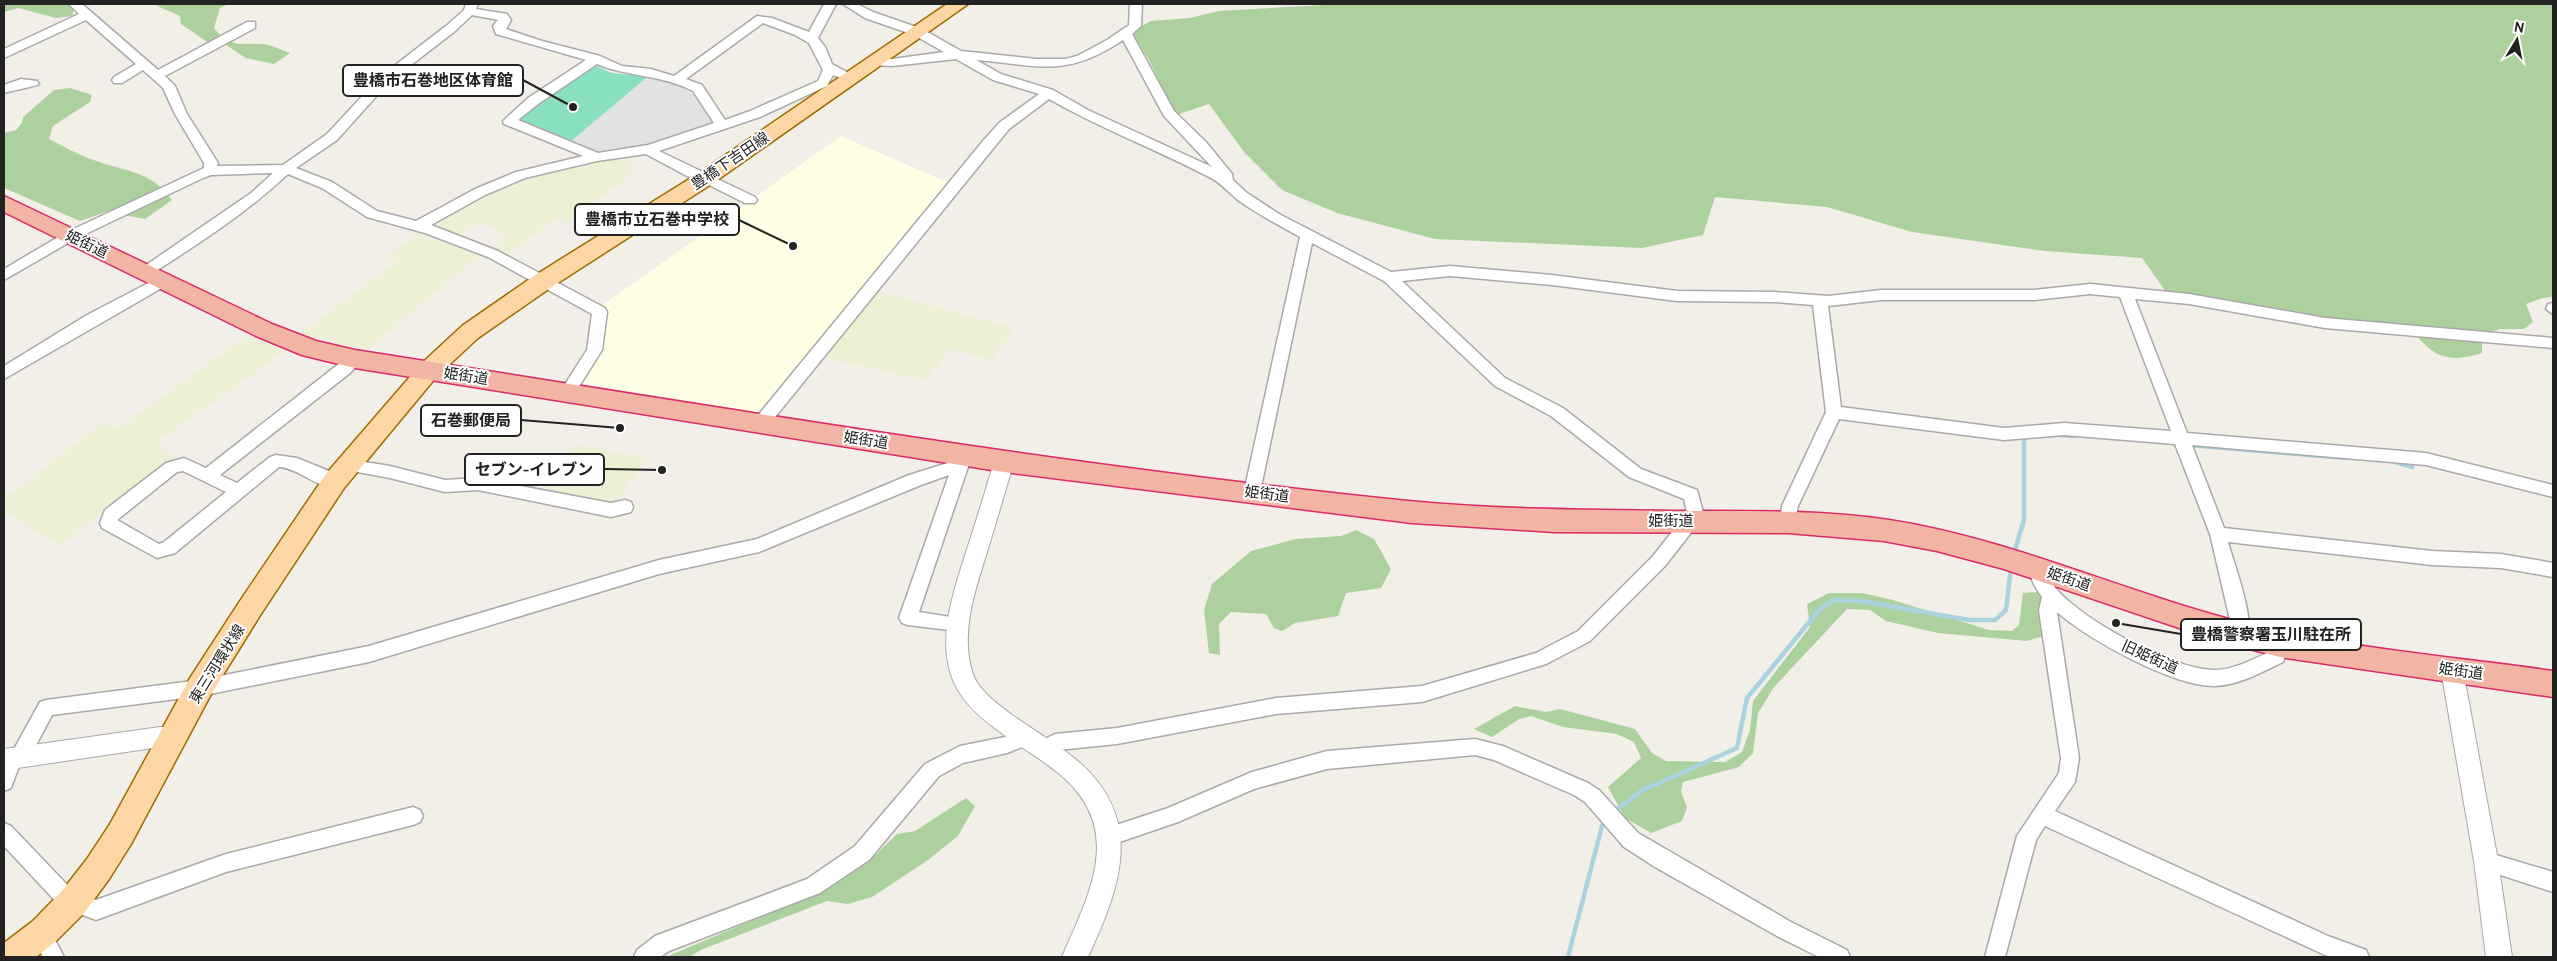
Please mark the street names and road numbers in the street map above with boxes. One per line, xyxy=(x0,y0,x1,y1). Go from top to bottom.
street label: 豊橋下吉田線 xyxy=(688,128,772,194)
street label: 姫街道 xyxy=(63,226,111,262)
street label: 姫街道 xyxy=(442,364,490,388)
street label: 姫街道 xyxy=(842,428,890,452)
street label: 姫街道 xyxy=(1244,482,1290,506)
street label: 姫街道 xyxy=(1648,512,1694,530)
street label: 姫街道 xyxy=(2045,563,2093,595)
street label: 東三河環状線 xyxy=(186,621,248,707)
street label: 旧姫街道 xyxy=(2119,637,2181,677)
street label: 姫街道 xyxy=(2437,659,2485,683)

